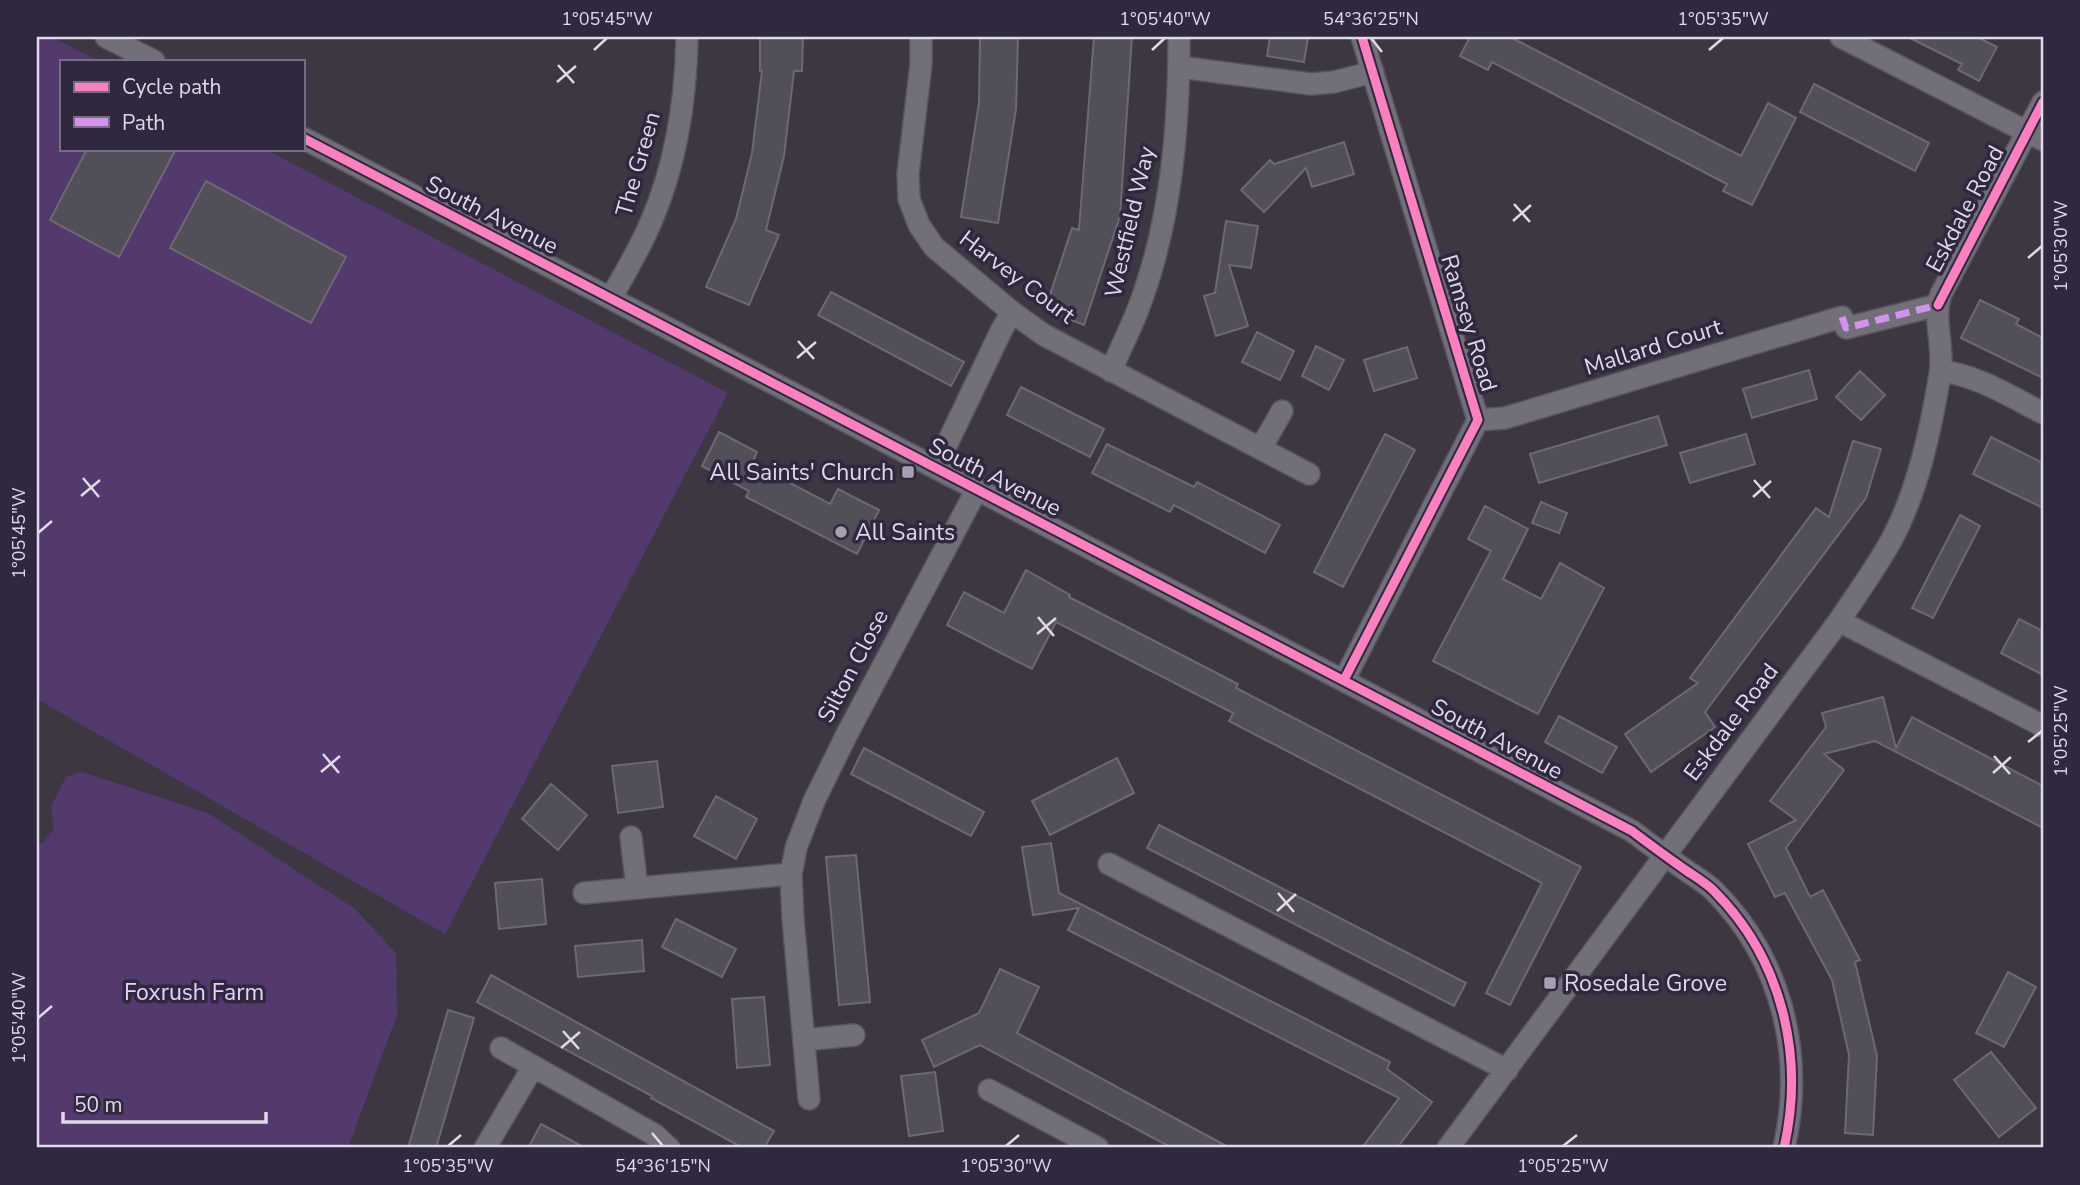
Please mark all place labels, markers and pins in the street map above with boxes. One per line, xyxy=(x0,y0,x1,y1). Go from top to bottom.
place label: All Saints' Church xyxy=(710,457,894,488)
marker: All Saints' Church xyxy=(900,464,916,480)
place label: All Saints xyxy=(855,517,955,548)
marker: All Saints xyxy=(833,524,849,540)
place label: Rosedale Grove xyxy=(1564,968,1727,999)
marker: Rosedale Grove xyxy=(1542,975,1558,991)

